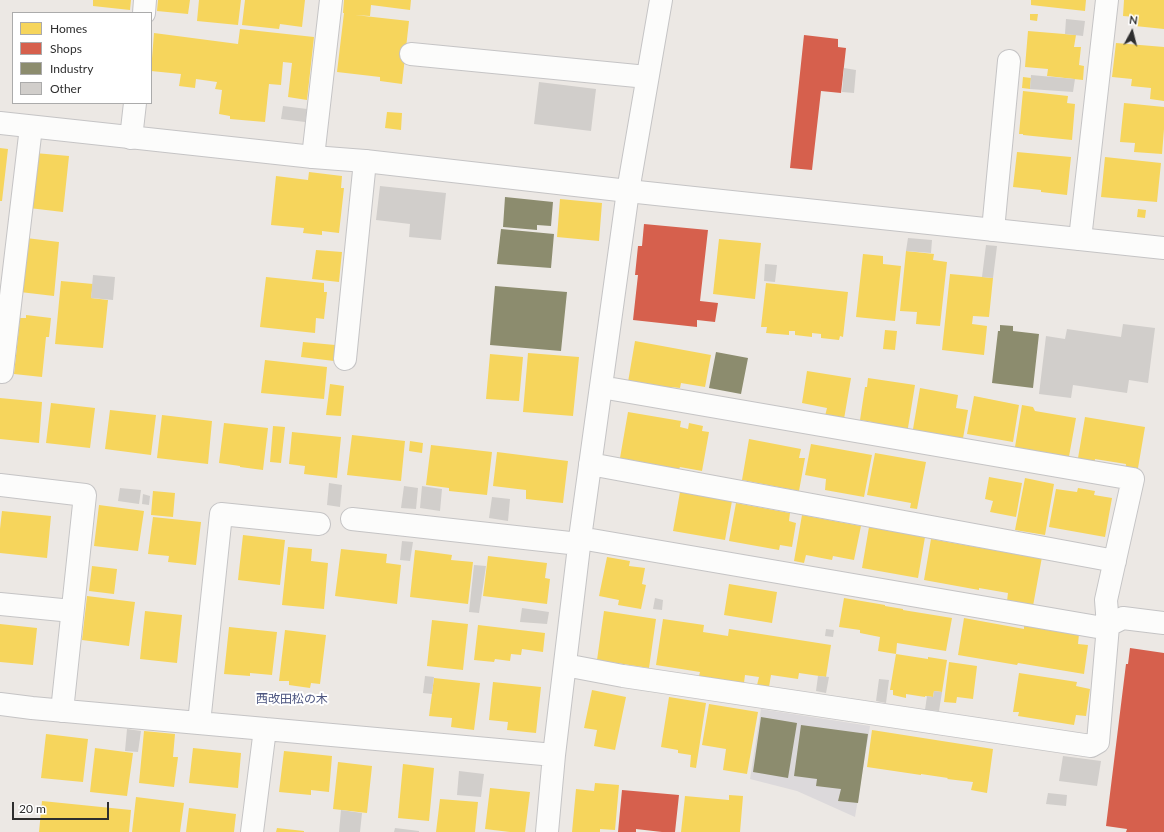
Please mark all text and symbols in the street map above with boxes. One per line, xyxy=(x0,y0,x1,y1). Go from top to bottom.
legend xyxy=(12,12,152,104)
north arrow xyxy=(1112,12,1152,52)
text: N xyxy=(1129,13,1139,27)
text: Homes xyxy=(50,21,87,36)
text: Shops xyxy=(50,41,82,56)
text: Industry xyxy=(50,61,93,76)
text: Other xyxy=(50,81,81,96)
district label: 西改田松の木 xyxy=(256,692,328,706)
scale bar xyxy=(14,794,111,820)
text: 20 m xyxy=(19,801,46,816)

